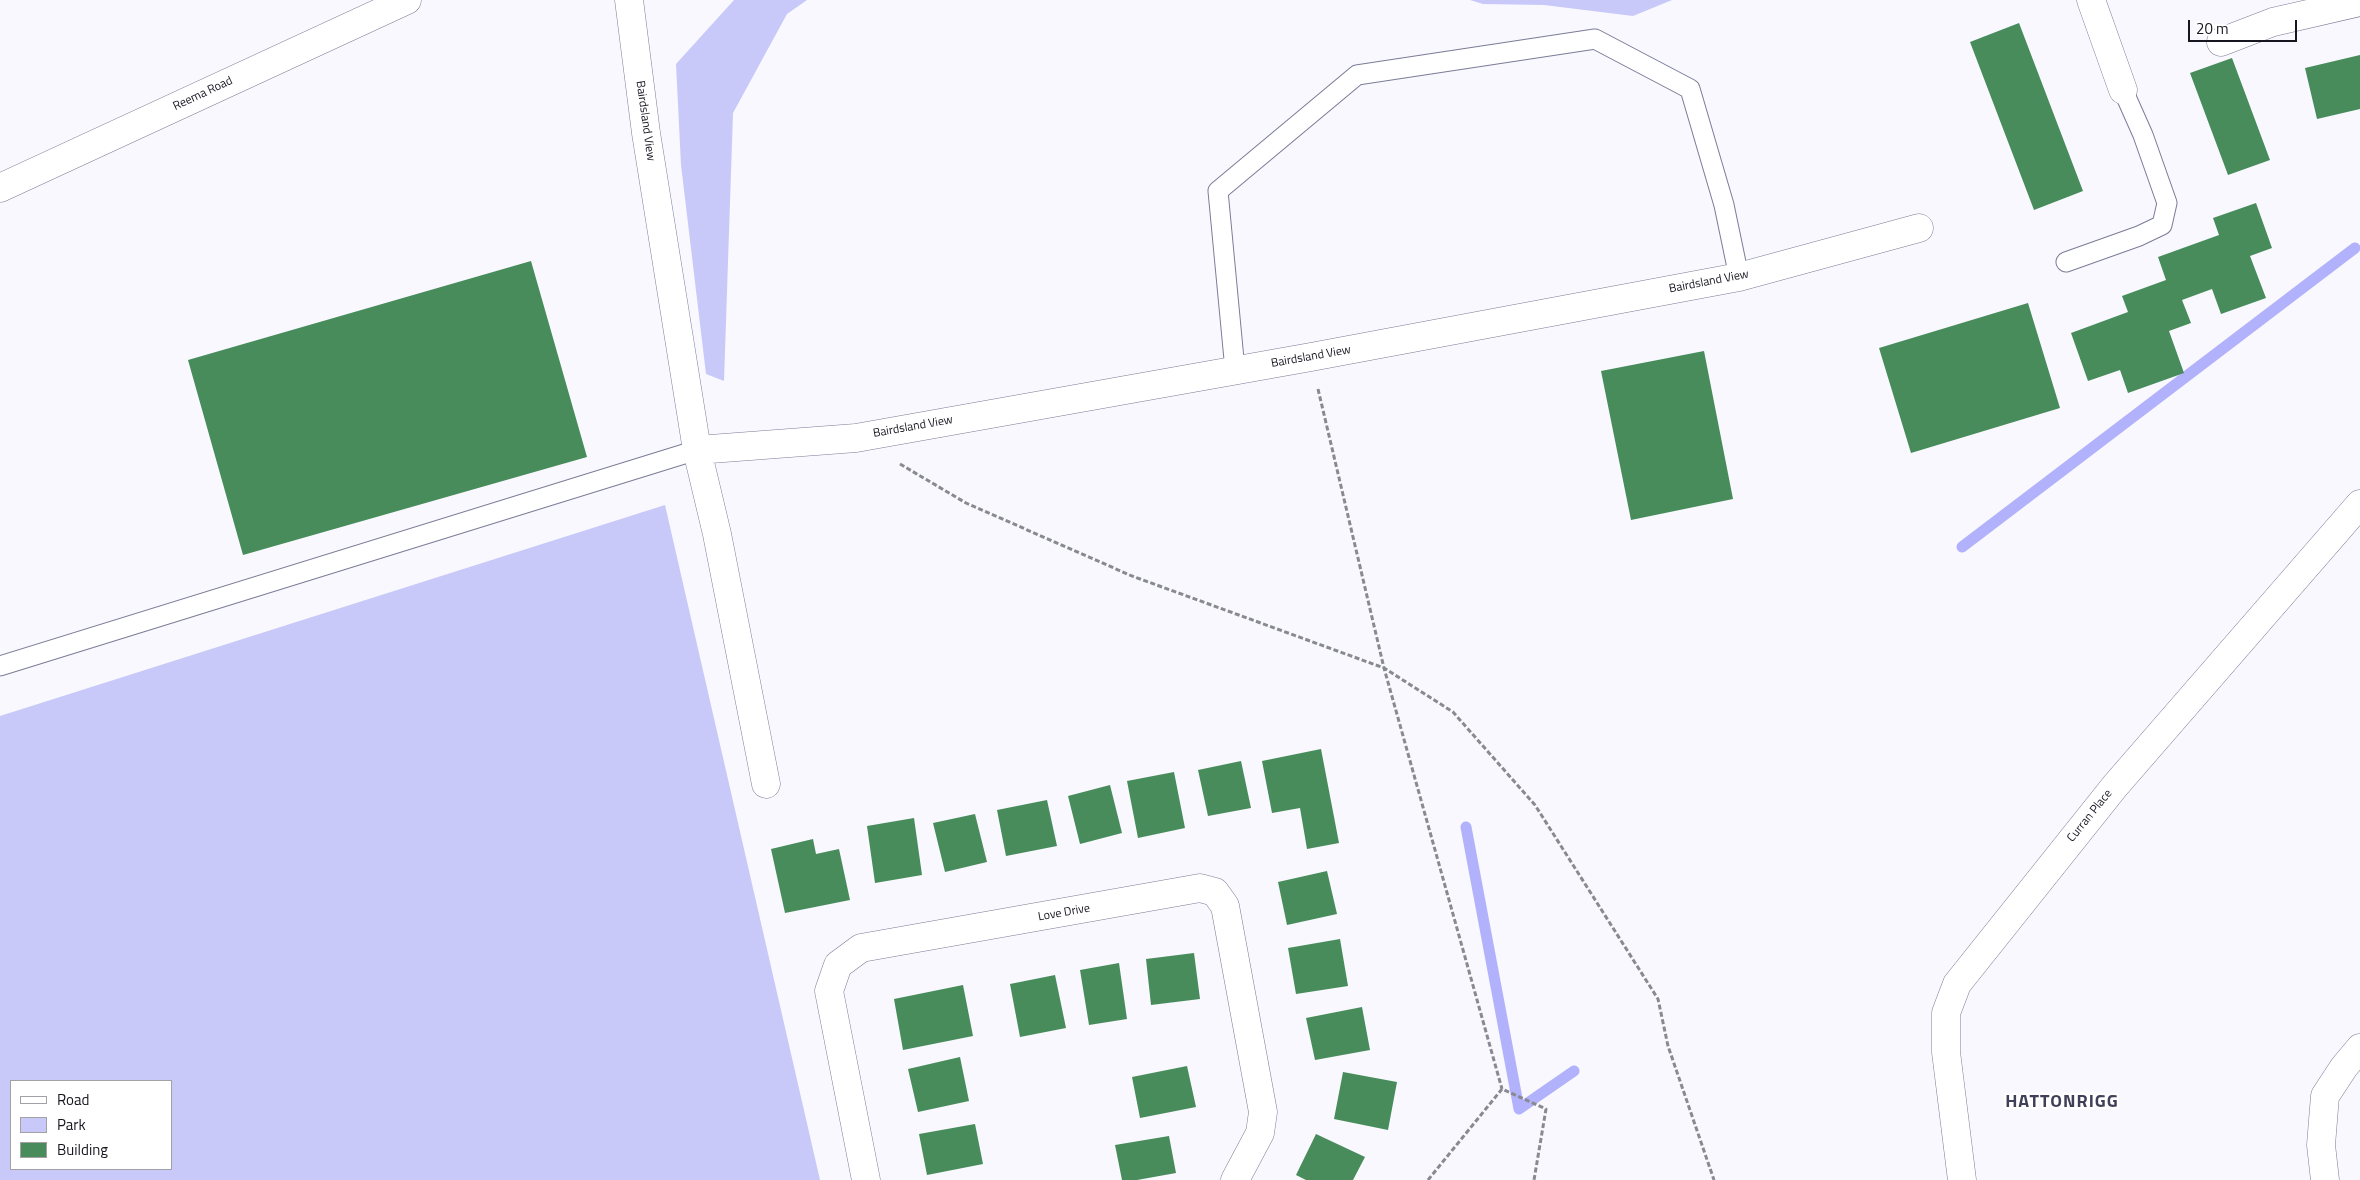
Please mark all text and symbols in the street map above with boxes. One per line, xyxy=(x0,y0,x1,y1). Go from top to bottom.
scale bar xyxy=(2190,10,2299,42)
text: 20 m xyxy=(2196,17,2229,40)
street label: Reema Road xyxy=(171,74,235,114)
street label: Bairdsland View xyxy=(632,80,658,162)
street label: Bairdsland View xyxy=(1668,267,1750,297)
street label: Bairdsland View xyxy=(1270,343,1352,371)
street label: Bairdsland View xyxy=(872,413,954,441)
street label: Curran Place xyxy=(2064,787,2116,845)
street label: Love Drive xyxy=(1037,901,1091,925)
legend xyxy=(10,1080,172,1170)
text: Road xyxy=(57,1088,89,1111)
district label: HATTONRIGG xyxy=(2004,1092,2120,1114)
text: Park xyxy=(57,1113,86,1136)
text: Building xyxy=(57,1138,108,1161)

